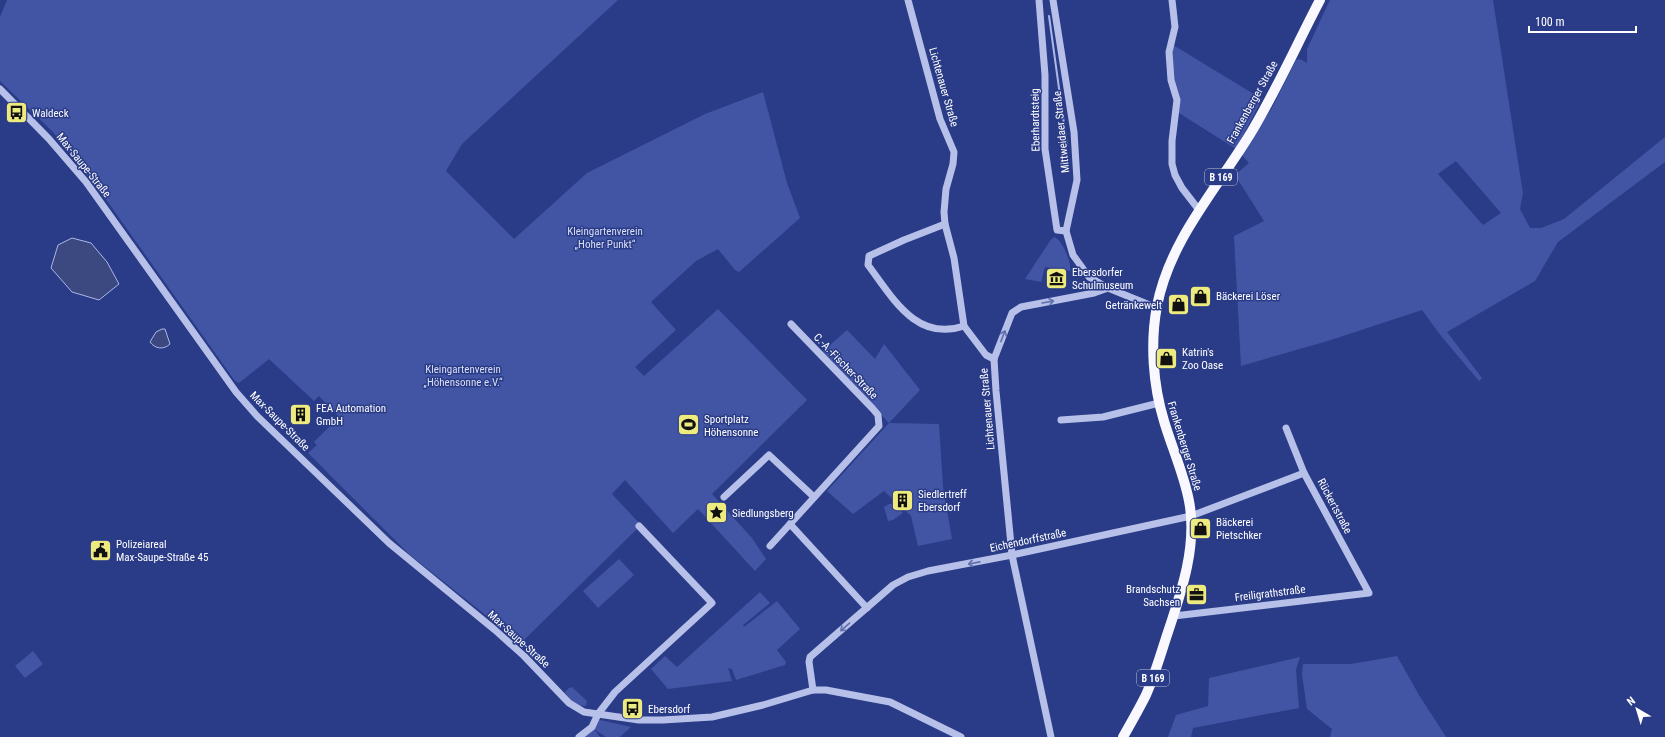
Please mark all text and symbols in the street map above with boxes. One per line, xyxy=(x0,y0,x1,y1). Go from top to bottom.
scale bar xyxy=(1529,8,1636,34)
text: 100 m xyxy=(1535,15,1565,29)
street label: Lichtenauer Straße xyxy=(926,46,961,128)
street label: Frankenberger Straße xyxy=(1224,59,1281,146)
street label: Eberhardtsteig xyxy=(1028,88,1043,152)
street label: Mittweidaer Straße xyxy=(1051,90,1072,174)
bus stop icon: Waldeck xyxy=(4,100,30,126)
place label: Waldeck xyxy=(32,107,69,120)
street label: Max-Saupe-Straße xyxy=(54,131,114,200)
road number: B 169 xyxy=(1205,169,1237,185)
park label: Kleingartenverein „Hoher Punkt“ xyxy=(567,225,643,251)
museum icon: Ebersdorfer Schulmuseum xyxy=(1043,265,1069,291)
place label: Ebersdorfer Schulmuseum xyxy=(1072,266,1133,292)
shop icon: Bäckerei Löser xyxy=(1187,283,1213,309)
place label: Bäckerei Löser xyxy=(1216,290,1281,303)
shop icon: Getränkewelt xyxy=(1165,292,1191,318)
one-way arrow xyxy=(1042,298,1055,306)
place label: Getränkewelt xyxy=(1105,299,1162,312)
street label: C.-A.-Fischer-Straße xyxy=(811,331,880,402)
one-way arrow xyxy=(1000,331,1008,343)
shop icon: Katrin's Zoo Oase xyxy=(1154,345,1180,371)
place label: Katrin's Zoo Oase xyxy=(1182,346,1223,372)
park label: Kleingartenverein „Höhensonne e.V.“ xyxy=(423,363,503,389)
street label: Lichtenauer Straße xyxy=(977,368,998,450)
street label: Max-Saupe-Straße xyxy=(247,389,312,454)
street label: Frankenberger Straße xyxy=(1165,400,1204,492)
building icon: FEA Automation GmbH xyxy=(288,401,314,427)
place label: FEA Automation GmbH xyxy=(316,402,386,428)
sports icon: Sportplatz Höhensonne xyxy=(676,412,702,438)
place label: Sportplatz Höhensonne xyxy=(704,413,759,439)
street label: Rückertstraße xyxy=(1315,476,1355,536)
building icon: Siedlertreff Ebersdorf xyxy=(890,487,916,513)
place label: Siedlertreff Ebersdorf xyxy=(918,488,967,514)
place icon: Siedlungsberg xyxy=(703,500,729,526)
place label: Siedlungsberg xyxy=(732,507,794,520)
shop icon: Bäckerei Pietschker xyxy=(1187,515,1213,541)
place label: Bäckerei Pietschker xyxy=(1216,516,1262,542)
street label: Eichendorffstraße xyxy=(989,526,1068,555)
public building icon: Polizeiareal Max-Saupe-Straße 45 xyxy=(87,537,113,563)
place label: Polizeiareal Max-Saupe-Straße 45 xyxy=(116,538,208,564)
one-way arrow xyxy=(967,559,980,567)
office icon: Brandschutz Sachsen xyxy=(1183,582,1209,608)
place label: Brandschutz Sachsen xyxy=(1126,583,1180,609)
street label: Freiligrathstraße xyxy=(1234,583,1306,604)
street label: Max-Saupe-Straße xyxy=(485,608,552,671)
one-way arrow xyxy=(840,622,850,631)
road number: B 169 xyxy=(1137,670,1169,686)
north arrow xyxy=(1617,689,1657,729)
text: N xyxy=(1624,694,1638,709)
bus stop icon: Ebersdorf xyxy=(619,696,645,722)
place label: Ebersdorf xyxy=(648,703,691,716)

